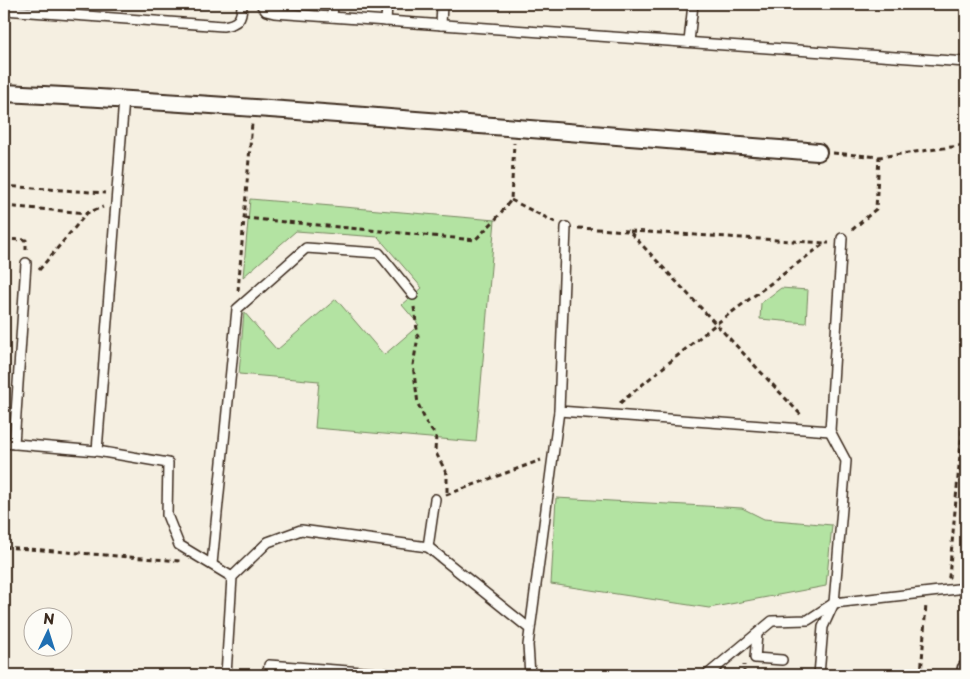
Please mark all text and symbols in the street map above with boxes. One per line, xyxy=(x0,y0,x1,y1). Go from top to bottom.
north arrow xyxy=(22,606,72,656)
text: N xyxy=(43,608,55,629)

